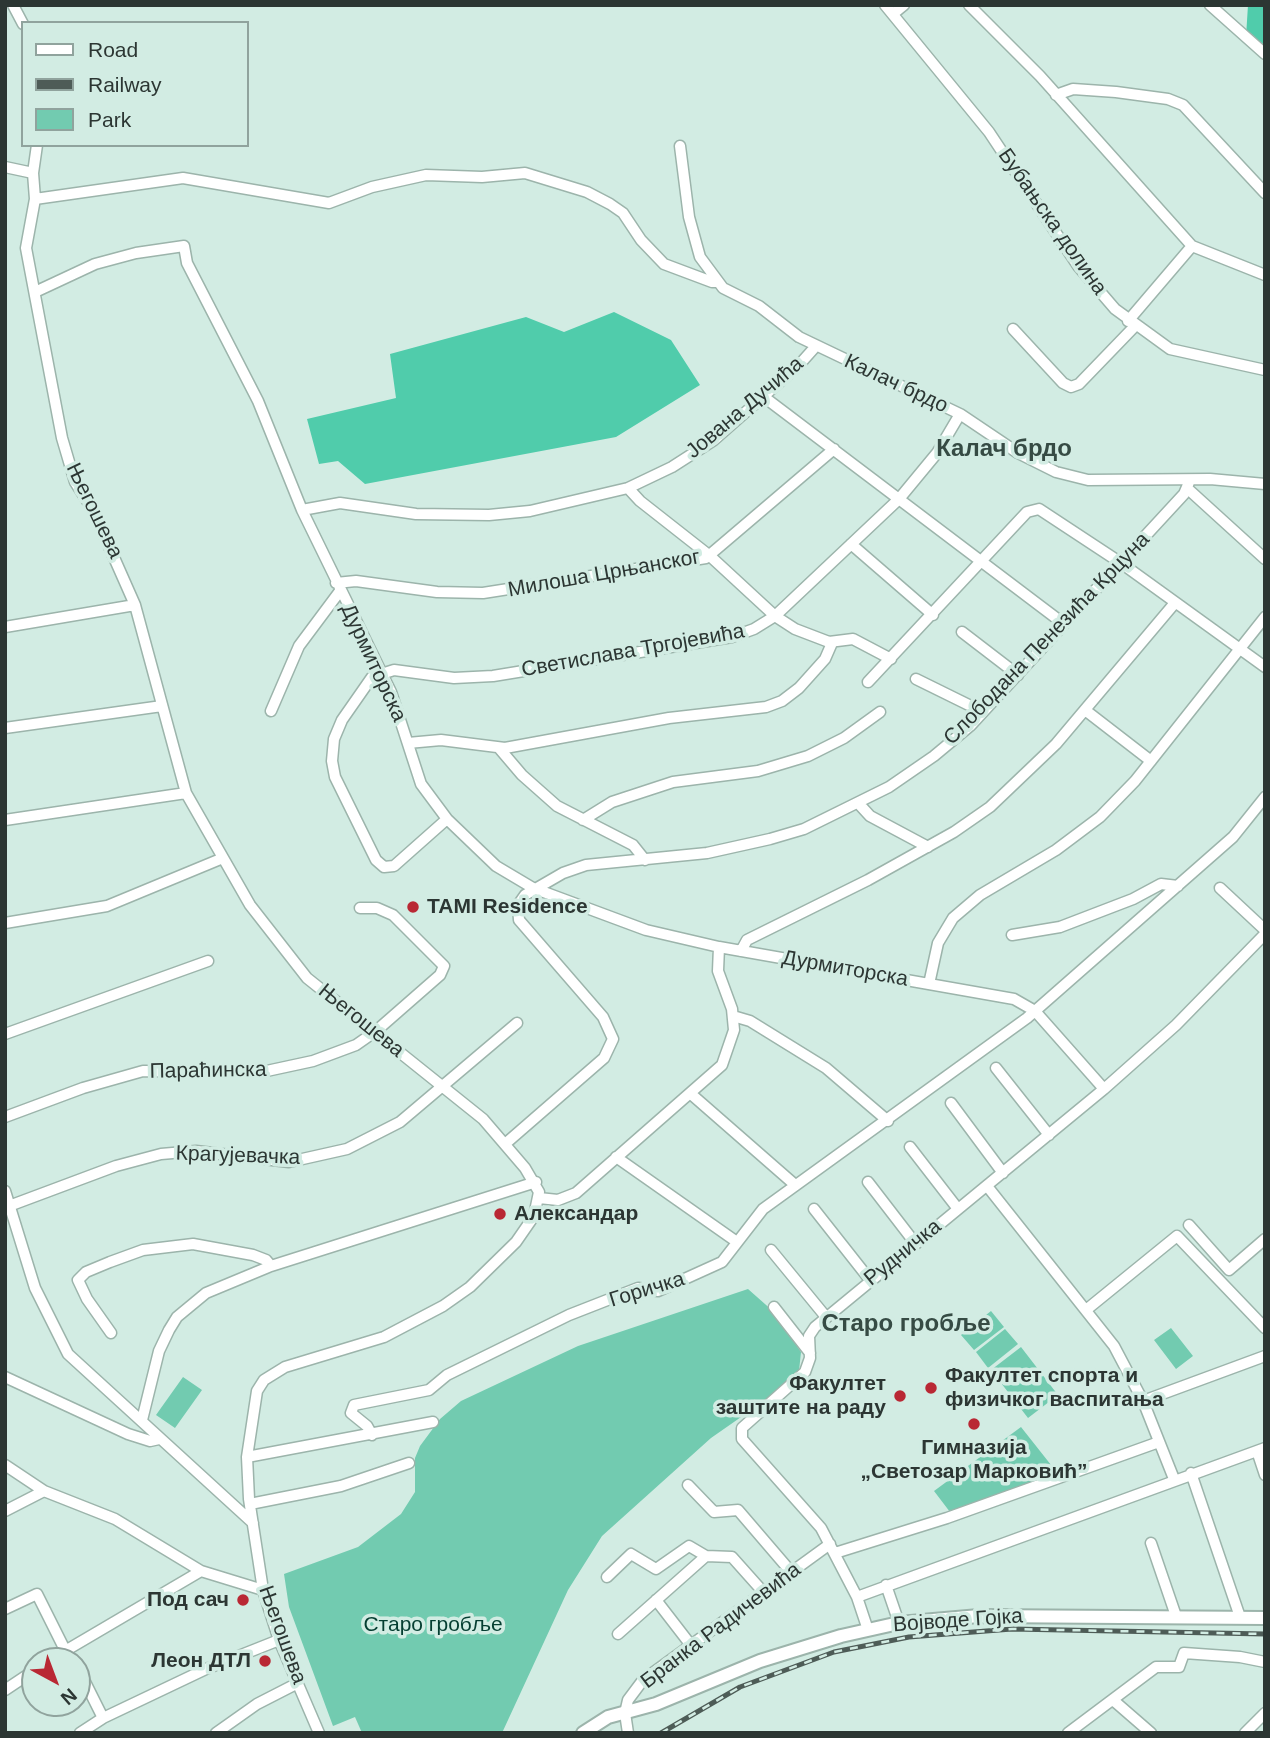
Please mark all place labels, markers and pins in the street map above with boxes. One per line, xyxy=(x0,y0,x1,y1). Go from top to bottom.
place label: TAMI Residence xyxy=(427,894,588,920)
marker: TAMI Residence xyxy=(405,899,421,915)
place label: Александар xyxy=(514,1201,638,1227)
marker: Александар xyxy=(492,1206,508,1222)
place label: Факултет спорта и физичког васпитања xyxy=(945,1363,1164,1413)
place label: Факултет заштите на раду xyxy=(716,1371,886,1421)
marker: Факултет спорта и физичког васпитања xyxy=(923,1380,939,1396)
marker: Факултет заштите на раду xyxy=(892,1388,908,1404)
marker: Гимназија „Светозар Марковић” xyxy=(966,1416,982,1432)
place label: Гимназија „Светозар Марковић” xyxy=(860,1435,1088,1485)
place label: Под сач xyxy=(147,1587,229,1613)
marker: Под сач xyxy=(235,1592,251,1608)
place label: Леон ДТЛ xyxy=(151,1648,251,1674)
marker: Леон ДТЛ xyxy=(257,1653,273,1669)

